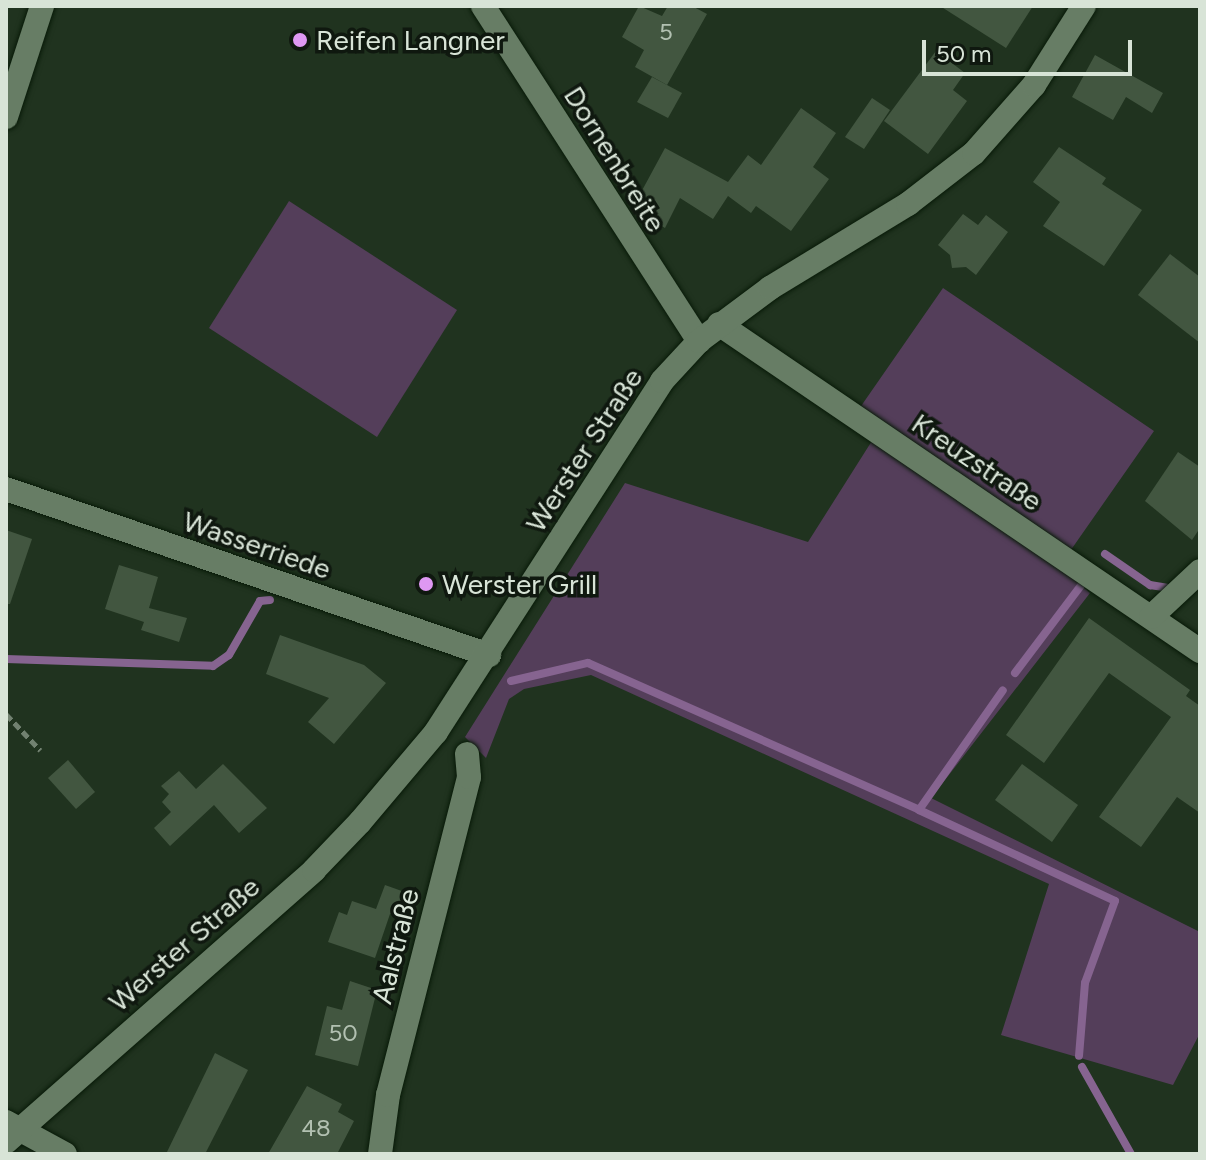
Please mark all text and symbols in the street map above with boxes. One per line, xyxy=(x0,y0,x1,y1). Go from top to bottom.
house number: 5 xyxy=(659,18,673,46)
place label: Reifen Langner xyxy=(316,23,505,57)
scale bar xyxy=(926,24,1136,74)
marker: Reifen Langner xyxy=(291,31,309,49)
text: 50 m xyxy=(936,39,992,68)
street label: Dornenbreite xyxy=(557,80,673,238)
street label: Werster Straße xyxy=(519,362,649,538)
street label: Kreuzstraße xyxy=(906,406,1048,518)
street label: Wasserriede xyxy=(179,504,335,586)
place label: Werster Grill xyxy=(442,567,597,601)
marker: Werster Grill xyxy=(417,575,435,593)
street label: Werster Straße xyxy=(102,870,266,1018)
street label: Aalstraße xyxy=(364,885,426,1007)
house number: 50 xyxy=(328,1019,358,1047)
house number: 48 xyxy=(301,1114,331,1142)

